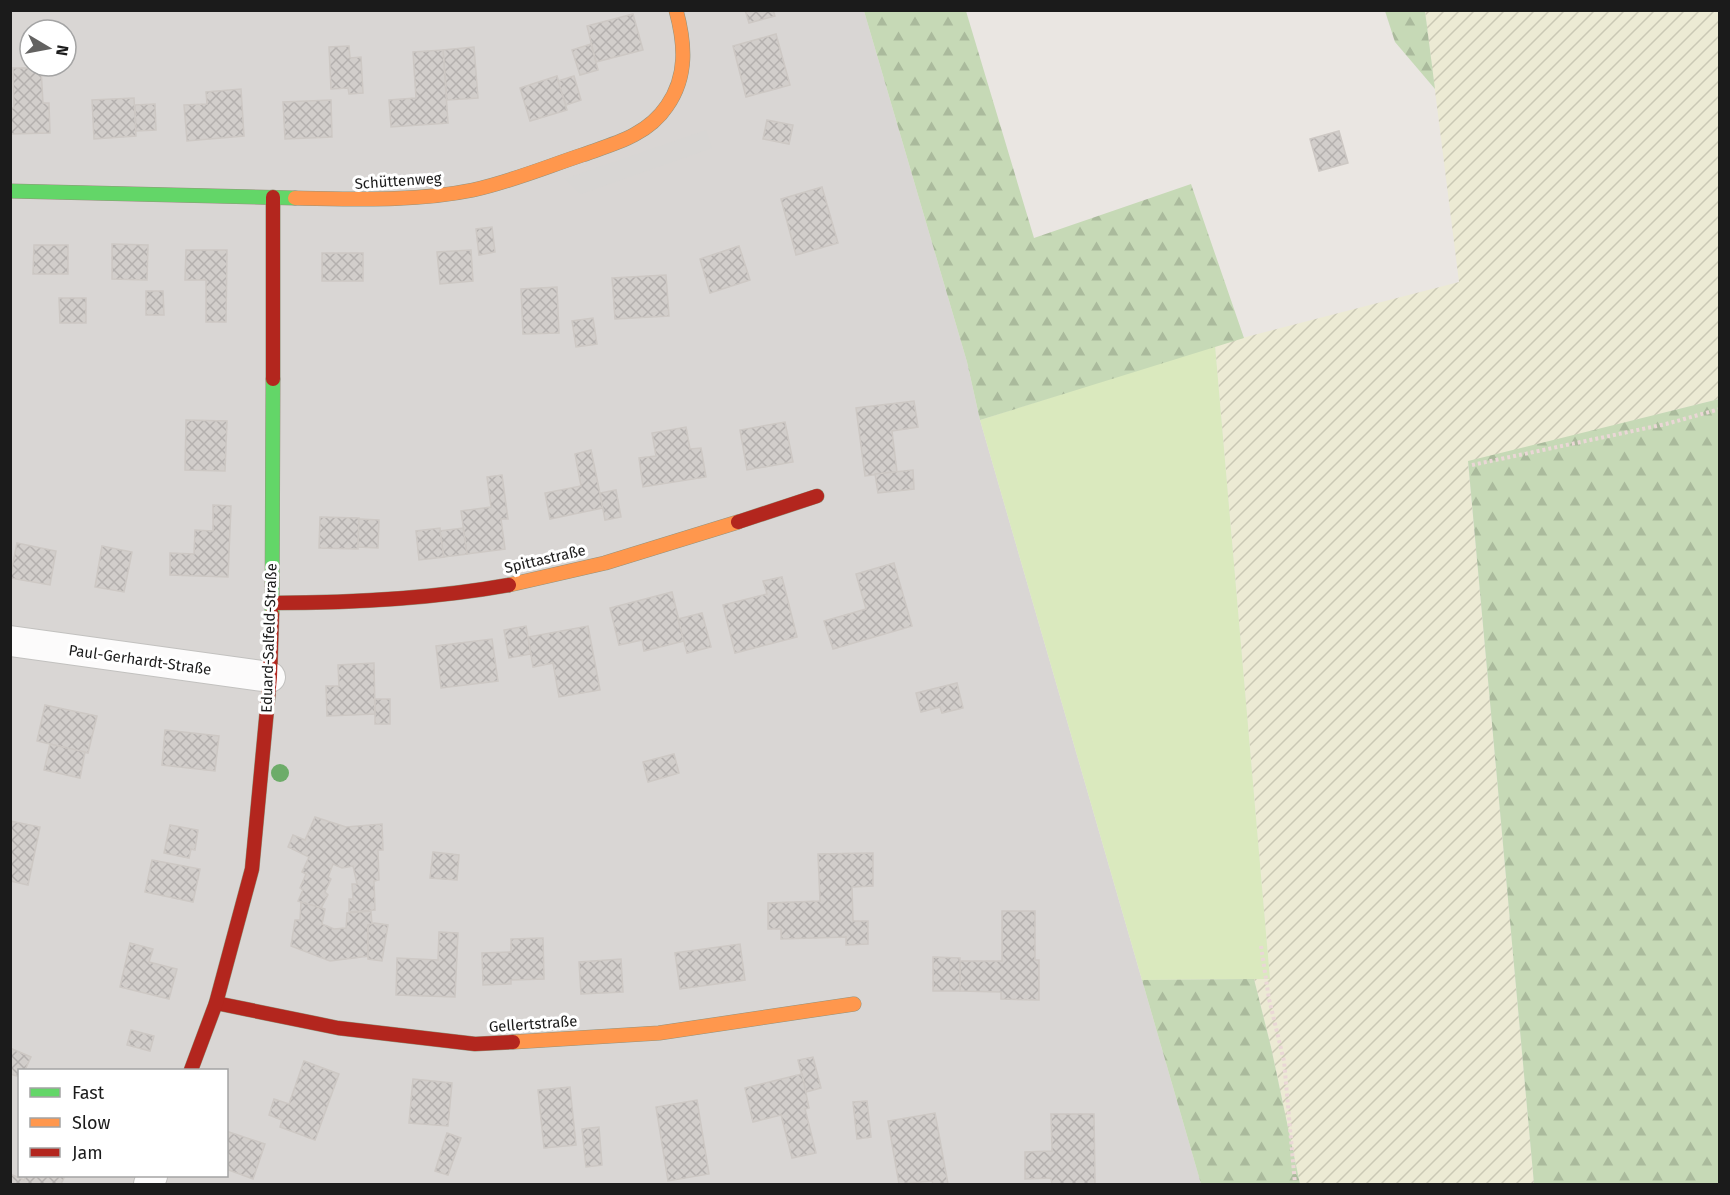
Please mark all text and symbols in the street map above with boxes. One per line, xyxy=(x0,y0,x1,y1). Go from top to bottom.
north arrow xyxy=(18,18,78,78)
text: N xyxy=(52,44,73,57)
street label: Schüttenweg xyxy=(354,169,442,193)
street label: Spittastraße xyxy=(503,541,587,577)
street label: Eduard-Salfeld-Straße xyxy=(257,563,281,713)
street label: Paul-Gerhardt-Straße xyxy=(67,641,213,679)
street label: Gellertstraße xyxy=(488,1012,578,1036)
legend xyxy=(18,1069,228,1177)
text: Fast xyxy=(72,1082,105,1104)
text: Slow xyxy=(72,1112,111,1134)
text: Jam xyxy=(72,1142,103,1164)

